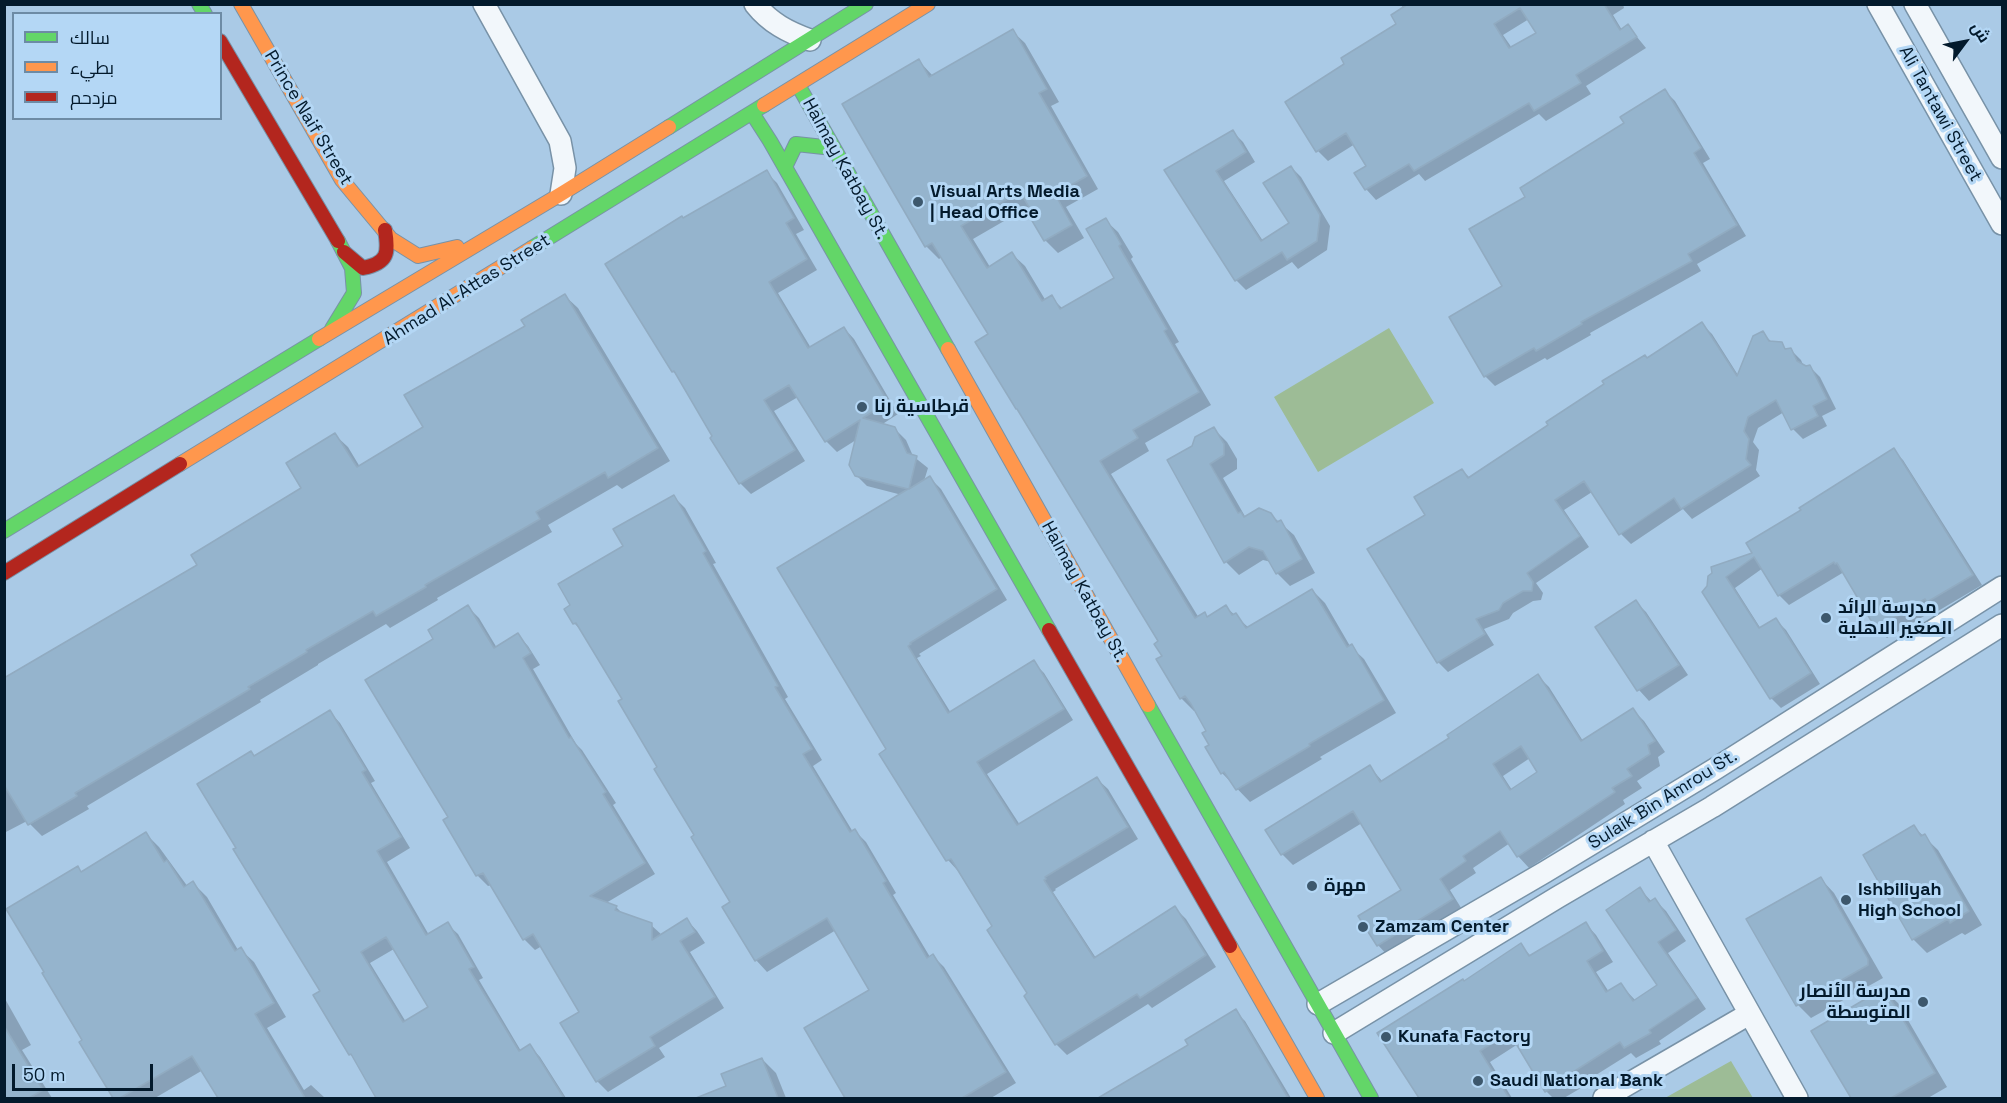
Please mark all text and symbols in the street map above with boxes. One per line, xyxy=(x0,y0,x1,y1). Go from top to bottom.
legend xyxy=(12,12,222,120)
north arrow xyxy=(1935,12,1995,72)
text: ش xyxy=(1966,18,1995,46)
text: سالك xyxy=(70,26,110,49)
street label: Ali Tantawi Street xyxy=(1894,42,1986,186)
street label: Prince Naif Street xyxy=(259,47,357,189)
text: بطيء xyxy=(70,56,114,79)
text: مزدحم xyxy=(70,86,118,109)
street label: Halmay Katbay St. xyxy=(797,95,893,243)
place label: Visual Arts Media | Head Office xyxy=(930,181,1080,224)
marker: Visual Arts Media | Head Office xyxy=(911,195,925,209)
street label: Ahmad Al-Attas Street xyxy=(380,230,554,350)
place label: قرطاسية رنا xyxy=(874,396,969,418)
marker: قرطاسية رنا xyxy=(855,400,869,414)
street label: Halmay Katbay St. xyxy=(1036,518,1132,666)
place label: مدرسة الرائد الصغير الاهلية xyxy=(1838,597,1952,640)
marker: مدرسة الرائد الصغير الاهلية xyxy=(1819,611,1833,625)
street label: Sulaik Bin Amrou St. xyxy=(1585,745,1741,855)
place label: مهرة xyxy=(1324,875,1366,897)
marker: مهرة xyxy=(1305,879,1319,893)
place label: Ishbiliyah High School xyxy=(1858,879,1961,922)
marker: Ishbiliyah High School xyxy=(1839,893,1853,907)
place label: Zamzam Center xyxy=(1375,916,1509,938)
marker: Zamzam Center xyxy=(1356,920,1370,934)
place label: مدرسة الأنصار المتوسطة xyxy=(1800,981,1911,1024)
marker: مدرسة الأنصار المتوسطة xyxy=(1916,995,1930,1009)
place label: Kunafa Factory xyxy=(1398,1026,1531,1048)
marker: Kunafa Factory xyxy=(1379,1030,1393,1044)
scale bar xyxy=(15,1052,156,1090)
text: 50 m xyxy=(23,1063,65,1086)
place label: Saudi National Bank xyxy=(1490,1070,1663,1092)
marker: Saudi National Bank xyxy=(1471,1074,1485,1088)

